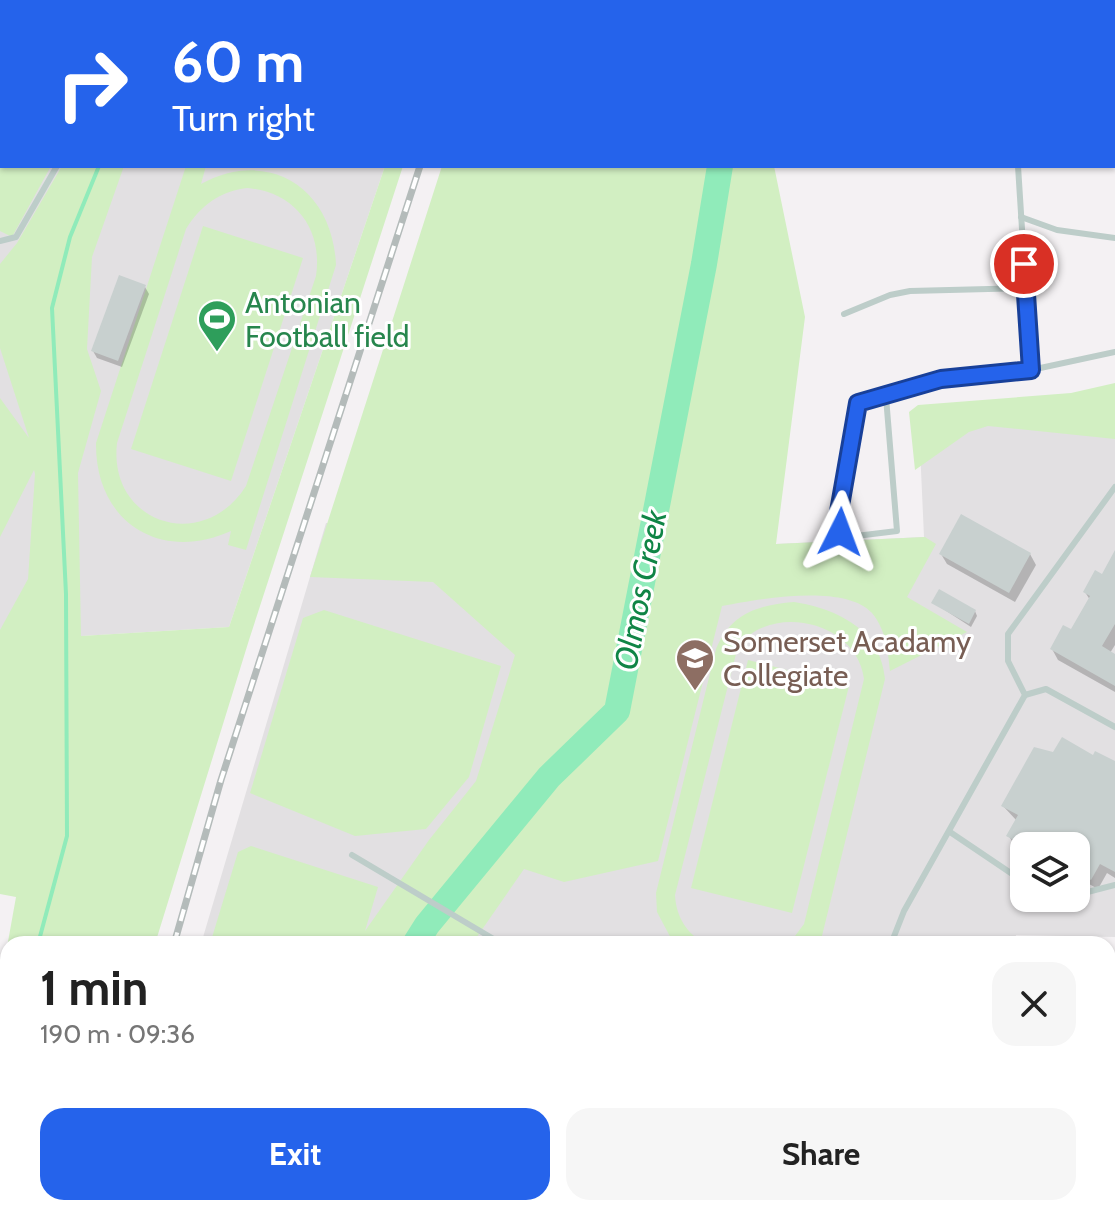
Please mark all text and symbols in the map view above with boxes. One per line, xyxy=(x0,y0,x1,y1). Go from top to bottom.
text: 60 m xyxy=(172,28,304,96)
icon: right xyxy=(40,32,144,136)
text: Turn right xyxy=(172,96,315,140)
pin xyxy=(990,230,1058,298)
icon: arrive xyxy=(1002,242,1046,286)
place label: Antonian Football field xyxy=(245,284,409,355)
sports icon: Antonian Football field xyxy=(196,298,238,353)
position arrow xyxy=(798,490,882,574)
water label: Olmos Creek xyxy=(605,506,675,673)
place label: Somerset Acadamy Collegiate xyxy=(723,623,971,694)
school or university icon: Somerset Acadamy Collegiate xyxy=(674,637,716,692)
map controls xyxy=(1010,832,1090,912)
button: layers xyxy=(1010,832,1090,912)
text: 1 min xyxy=(40,959,148,1017)
button: close xyxy=(992,962,1076,1046)
text: 190 m · 09:36 xyxy=(40,1018,195,1050)
button: Exit xyxy=(40,1108,550,1200)
button: Share xyxy=(566,1108,1076,1200)

